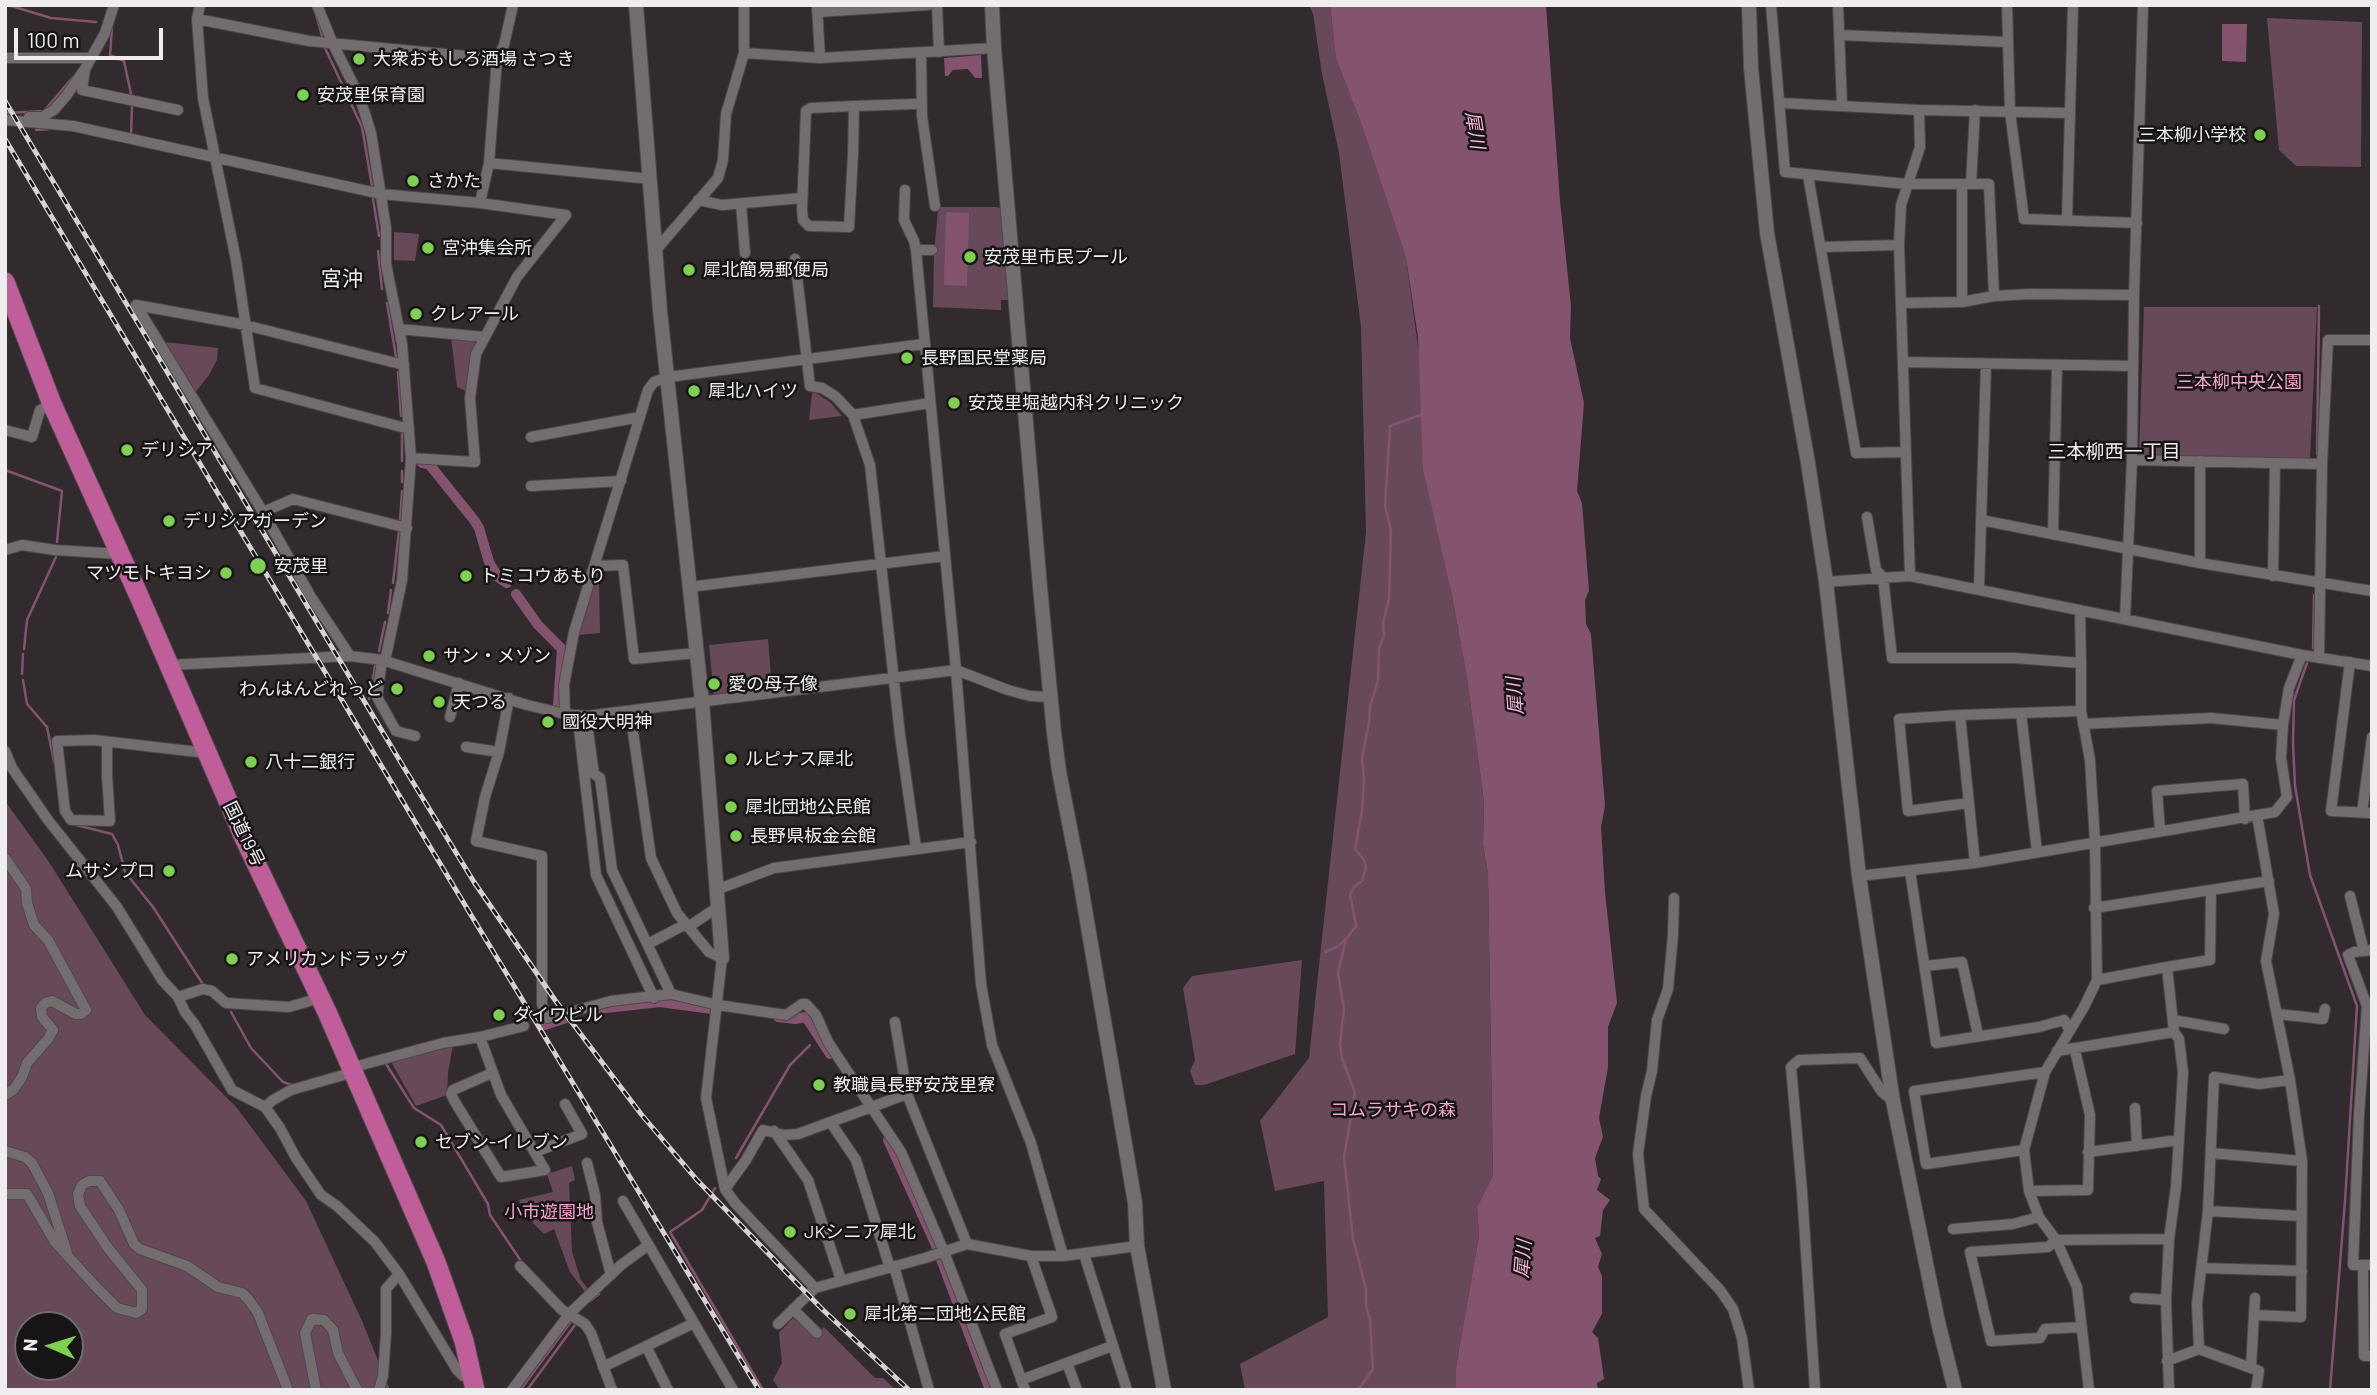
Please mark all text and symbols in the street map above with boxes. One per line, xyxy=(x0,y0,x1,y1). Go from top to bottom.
scale bar xyxy=(18,14,166,58)
text: 100 m xyxy=(27,27,80,52)
place label: 大衆おもしろ酒場 さつき xyxy=(373,48,575,70)
marker: 大衆おもしろ酒場 さつき xyxy=(351,51,367,67)
place label: 安茂里保育園 xyxy=(317,84,425,106)
marker: 安茂里保育園 xyxy=(295,87,311,103)
water label: 犀川 xyxy=(1461,109,1489,151)
place label: 三本柳小学校 xyxy=(2138,124,2246,146)
marker: 三本柳小学校 xyxy=(2252,127,2268,143)
place label: さかた xyxy=(427,170,481,192)
marker: さかた xyxy=(405,173,421,189)
place label: 宮沖集会所 xyxy=(442,237,532,259)
marker: 宮沖集会所 xyxy=(420,240,436,256)
place label: 安茂里市民プール xyxy=(984,246,1128,268)
marker: 安茂里市民プール xyxy=(962,249,978,265)
place label: 犀北簡易郵便局 xyxy=(703,259,829,281)
marker: 犀北簡易郵便局 xyxy=(681,262,697,278)
district label: 宮沖 xyxy=(321,266,363,292)
place label: クレアール xyxy=(430,303,519,325)
marker: クレアール xyxy=(408,306,424,322)
place label: 長野国民堂薬局 xyxy=(921,347,1047,369)
marker: 長野国民堂薬局 xyxy=(899,350,915,366)
park label: 三本柳中央公園 xyxy=(2176,371,2302,393)
place label: 犀北ハイツ xyxy=(708,380,798,402)
marker: 犀北ハイツ xyxy=(686,383,702,399)
place label: 安茂里堀越内科クリニック xyxy=(968,392,1184,414)
marker: 安茂里堀越内科クリニック xyxy=(946,395,962,411)
place label: デリシア xyxy=(141,439,213,461)
district label: 三本柳西一丁目 xyxy=(2048,441,2180,463)
marker: デリシア xyxy=(119,442,135,458)
place label: デリシアガーデン xyxy=(183,510,327,532)
marker: デリシアガーデン xyxy=(161,513,177,529)
place label: 安茂里 xyxy=(274,555,328,577)
marker: 安茂里 xyxy=(248,556,268,576)
place label: マツモトキヨシ xyxy=(86,562,212,584)
marker: マツモトキヨシ xyxy=(218,565,234,581)
place label: トミコウあもり xyxy=(480,565,606,587)
marker: トミコウあもり xyxy=(458,568,474,584)
place label: サン・メゾン xyxy=(443,645,551,667)
marker: サン・メゾン xyxy=(421,648,437,664)
place label: 愛の母子像 xyxy=(728,673,818,695)
marker: 愛の母子像 xyxy=(706,676,722,692)
water label: 犀川 xyxy=(1502,676,1528,716)
place label: わんはんどれっど xyxy=(239,678,383,700)
marker: わんはんどれっど xyxy=(389,681,405,697)
place label: 天つる xyxy=(453,691,507,713)
marker: 天つる xyxy=(431,694,447,710)
place label: 國役大明神 xyxy=(562,711,652,733)
marker: 國役大明神 xyxy=(540,714,556,730)
place label: ルピナス犀北 xyxy=(745,748,853,770)
place label: 八十二銀行 xyxy=(265,751,355,773)
marker: ルピナス犀北 xyxy=(723,751,739,767)
marker: 八十二銀行 xyxy=(243,754,259,770)
place label: 犀北団地公民館 xyxy=(745,796,871,818)
street label: 国道19号 xyxy=(219,798,269,870)
marker: 犀北団地公民館 xyxy=(723,799,739,815)
place label: 長野県板金会館 xyxy=(750,825,876,847)
marker: 長野県板金会館 xyxy=(728,828,744,844)
place label: ムサシプロ xyxy=(65,860,155,882)
marker: ムサシプロ xyxy=(161,863,177,879)
place label: アメリカンドラッグ xyxy=(246,948,408,970)
marker: アメリカンドラッグ xyxy=(224,951,240,967)
place label: ダイワビル xyxy=(513,1004,603,1026)
marker: ダイワビル xyxy=(491,1007,507,1023)
place label: 教職員長野安茂里寮 xyxy=(833,1074,995,1096)
marker: 教職員長野安茂里寮 xyxy=(811,1077,827,1093)
park label: コムラサキの森 xyxy=(1330,1099,1456,1121)
place label: セブン-イレブン xyxy=(435,1131,568,1153)
marker: セブン-イレブン xyxy=(413,1134,429,1150)
park label: 小市遊園地 xyxy=(504,1201,594,1223)
place label: JKシニア犀北 xyxy=(804,1221,915,1243)
marker: JKシニア犀北 xyxy=(782,1224,798,1240)
water label: 犀川 xyxy=(1510,1239,1536,1279)
place label: 犀北第二団地公民館 xyxy=(864,1303,1026,1325)
marker: 犀北第二団地公民館 xyxy=(842,1306,858,1322)
north arrow xyxy=(14,1311,84,1381)
text: N xyxy=(18,1338,41,1352)

